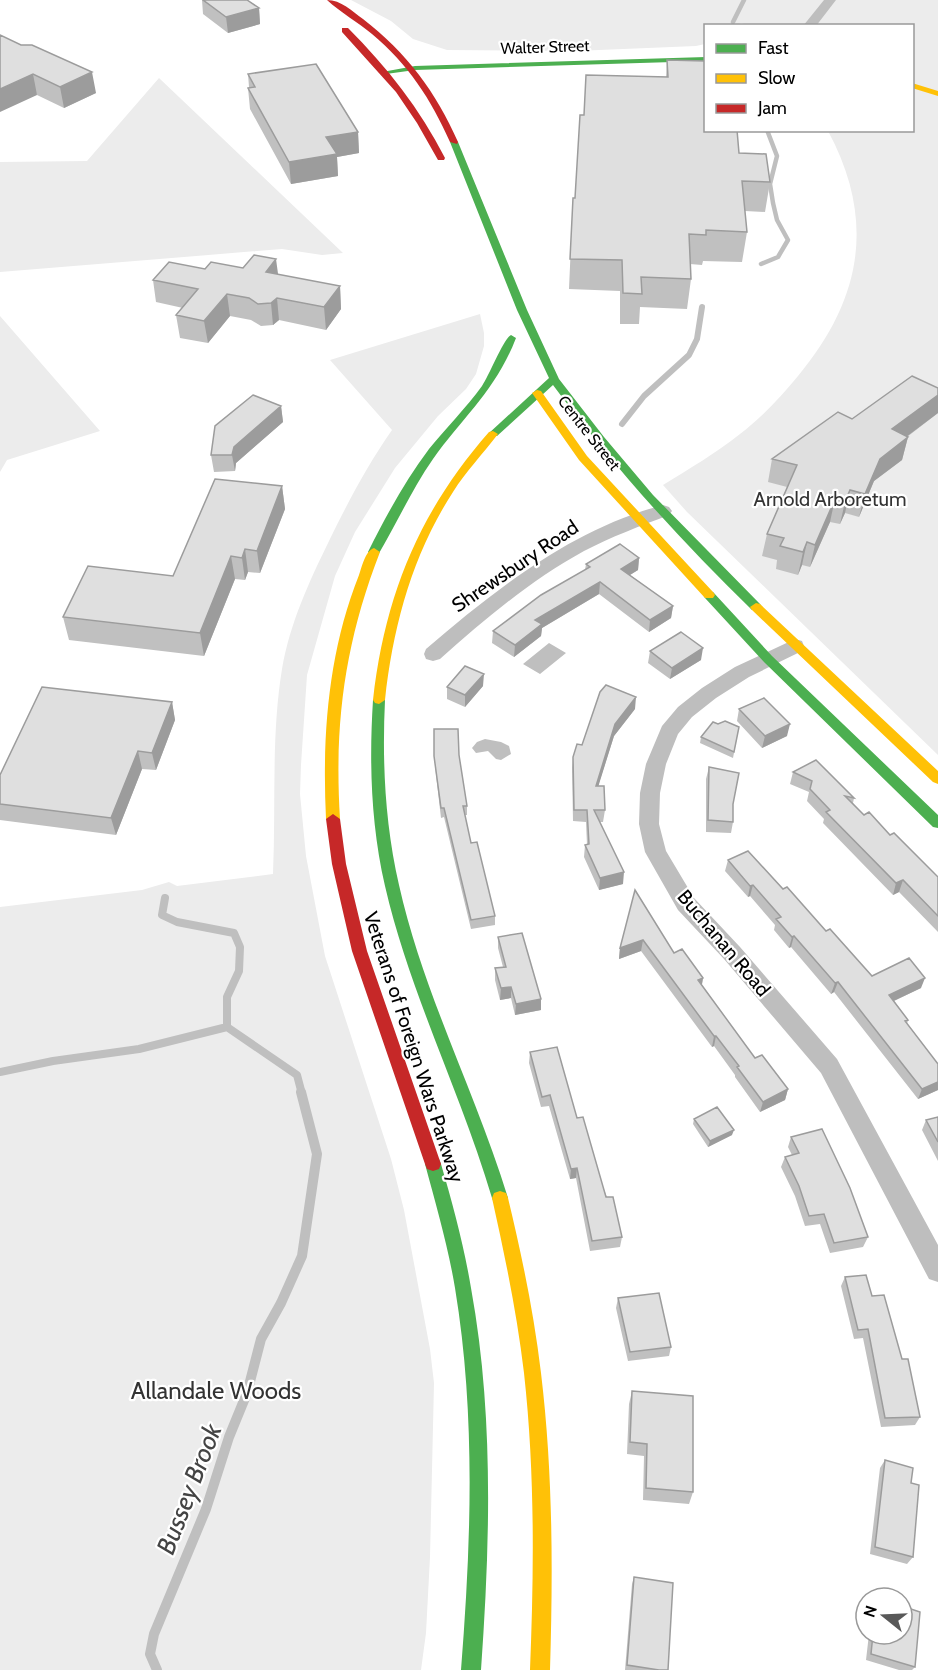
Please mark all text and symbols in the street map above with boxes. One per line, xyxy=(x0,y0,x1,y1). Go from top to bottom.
legend xyxy=(704,24,914,132)
street label: Walter Street xyxy=(500,36,590,58)
text: Fast xyxy=(758,37,789,59)
text: Slow xyxy=(758,67,795,89)
text: Jam xyxy=(757,97,787,119)
street label: Centre Street xyxy=(554,392,624,475)
park label: Arnold Arboretum xyxy=(754,487,906,511)
street label: Shrewsbury Road xyxy=(447,515,583,617)
street label: Buchanan Road xyxy=(672,885,776,1001)
street label: Veterans of Foreign Wars Parkway xyxy=(359,909,469,1185)
park label: Allandale Woods xyxy=(131,1376,301,1405)
water label: Bussey Brook xyxy=(150,1419,229,1559)
north arrow xyxy=(854,1586,914,1646)
text: N xyxy=(859,1603,881,1620)

